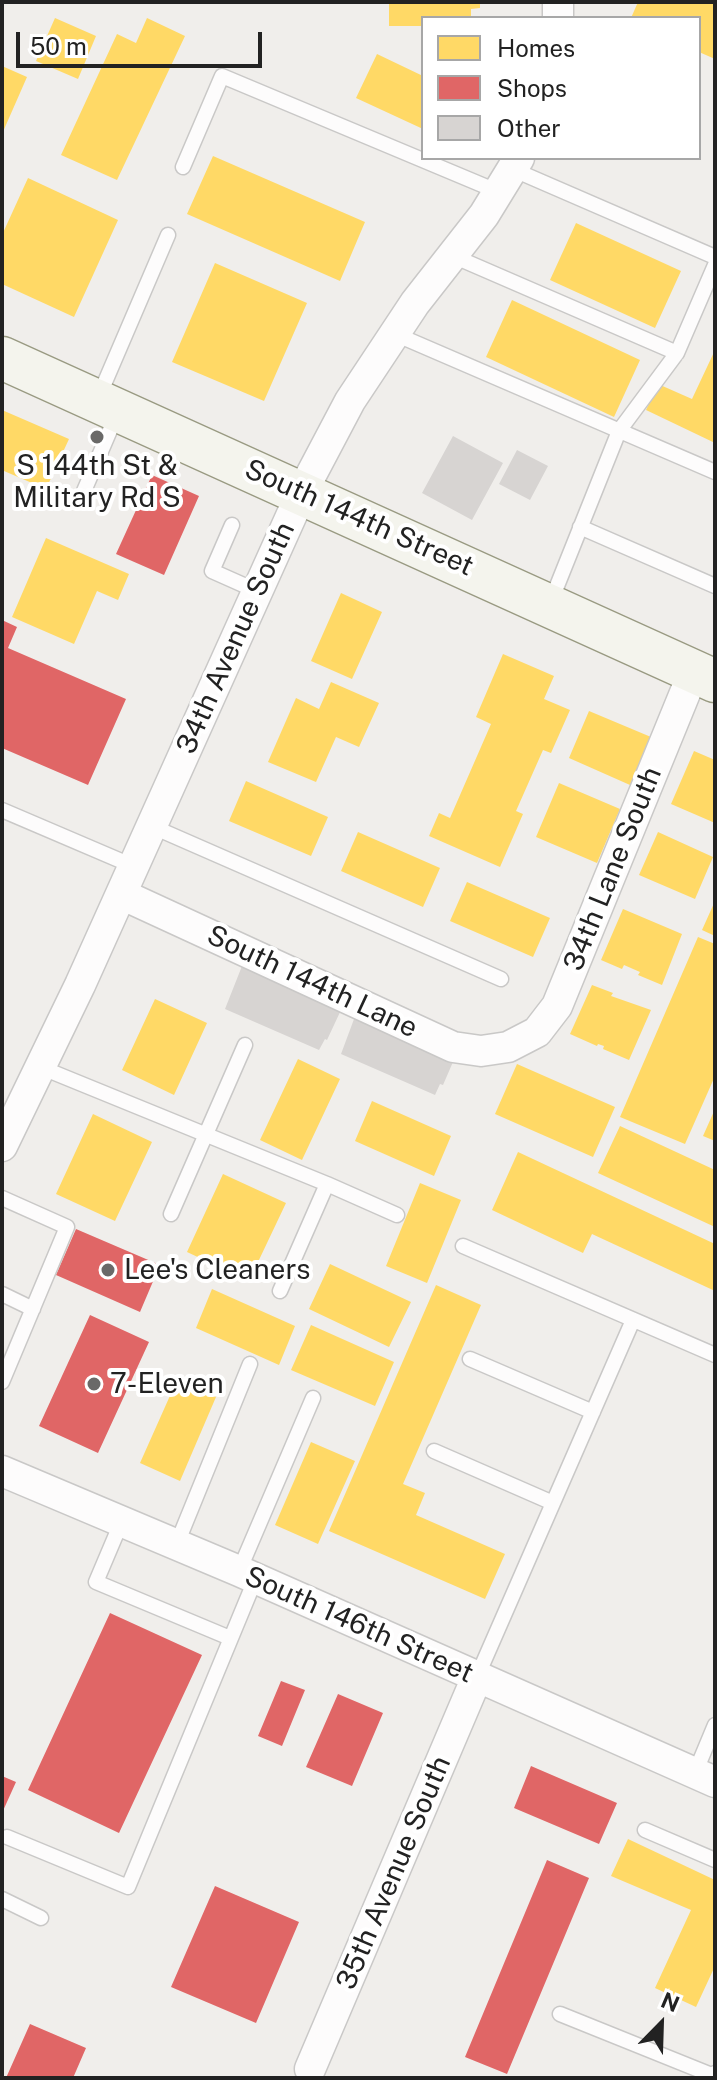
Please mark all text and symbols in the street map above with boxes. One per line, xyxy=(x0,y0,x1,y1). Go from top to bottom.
scale bar xyxy=(20,16,266,66)
legend xyxy=(421,16,701,160)
text: 50 m xyxy=(30,32,87,60)
text: Homes xyxy=(497,34,575,62)
text: Shops xyxy=(497,74,567,102)
text: Other xyxy=(497,114,561,142)
marker: S 144th St & Military Rd S xyxy=(88,428,106,446)
place label: S 144th St & Military Rd S xyxy=(13,449,181,515)
street label: South 144th Street xyxy=(239,452,479,584)
street label: 34th Avenue South xyxy=(170,517,302,759)
street label: 34th Lane South xyxy=(557,762,669,976)
street label: South 144th Lane xyxy=(201,919,423,1045)
place label: Lee's Cleaners xyxy=(124,1253,311,1287)
marker: Lee's Cleaners xyxy=(99,1261,117,1279)
place label: 7-Eleven xyxy=(110,1367,224,1401)
marker: 7-Eleven xyxy=(85,1375,103,1393)
street label: South 146th Street xyxy=(239,1559,479,1691)
street label: 35th Avenue South xyxy=(330,1751,458,1995)
north arrow xyxy=(621,1984,701,2064)
text: N xyxy=(657,1987,683,2017)

